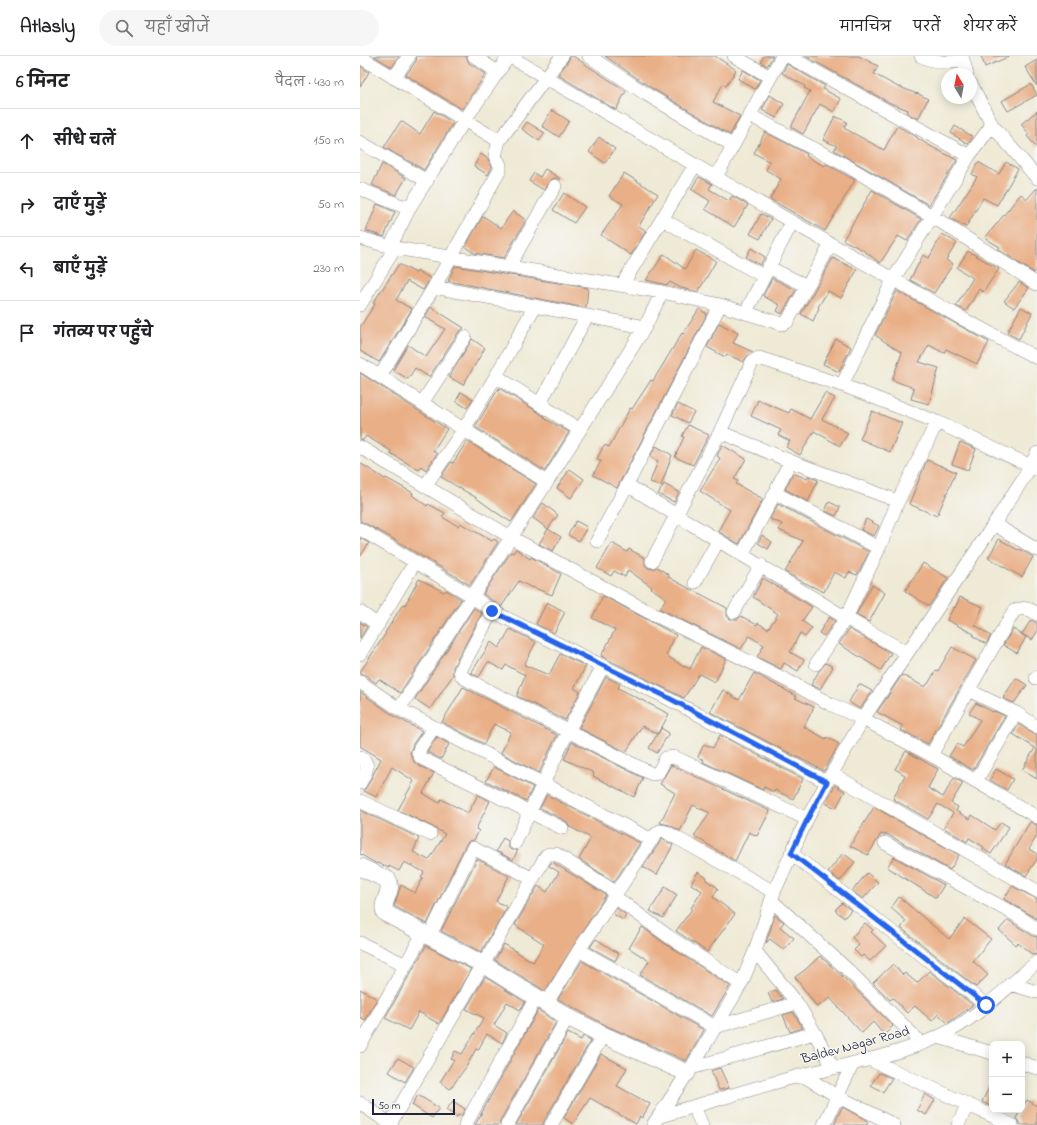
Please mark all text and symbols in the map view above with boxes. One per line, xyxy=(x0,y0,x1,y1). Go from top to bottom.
search box xyxy=(99,10,379,46)
text: Atlasly xyxy=(20,14,75,41)
icon: search xyxy=(113,17,135,39)
text: यहाँ खोजें xyxy=(145,17,209,39)
text: मानचित्र xyxy=(840,17,891,38)
text: परतें xyxy=(913,17,941,38)
text: शेयर करें xyxy=(963,17,1017,38)
north arrow xyxy=(941,68,977,104)
text: 6 मिनट xyxy=(16,70,69,95)
text: पैदल · 430 m xyxy=(275,73,344,92)
icon: ahead xyxy=(16,130,38,152)
text: सीधे चलें xyxy=(54,130,115,152)
text: 150 m xyxy=(313,131,344,150)
icon: right xyxy=(16,194,38,216)
text: दाएँ मुड़ें xyxy=(54,194,106,216)
text: 50 m xyxy=(318,195,344,214)
icon: left xyxy=(16,258,38,280)
text: बाएँ मुड़ें xyxy=(54,258,107,280)
text: 230 m xyxy=(313,259,344,278)
icon: arrive xyxy=(16,322,38,344)
text: गंतव्य पर पहुँचे xyxy=(54,322,153,344)
route end xyxy=(483,602,501,620)
route start xyxy=(977,996,995,1014)
street label: Baldev Nagar Road xyxy=(798,1021,912,1071)
map controls xyxy=(989,1041,1025,1113)
button: + xyxy=(989,1041,1025,1077)
button: − xyxy=(989,1077,1025,1113)
scale bar xyxy=(372,1097,455,1116)
text: 50 m xyxy=(378,1098,400,1114)

